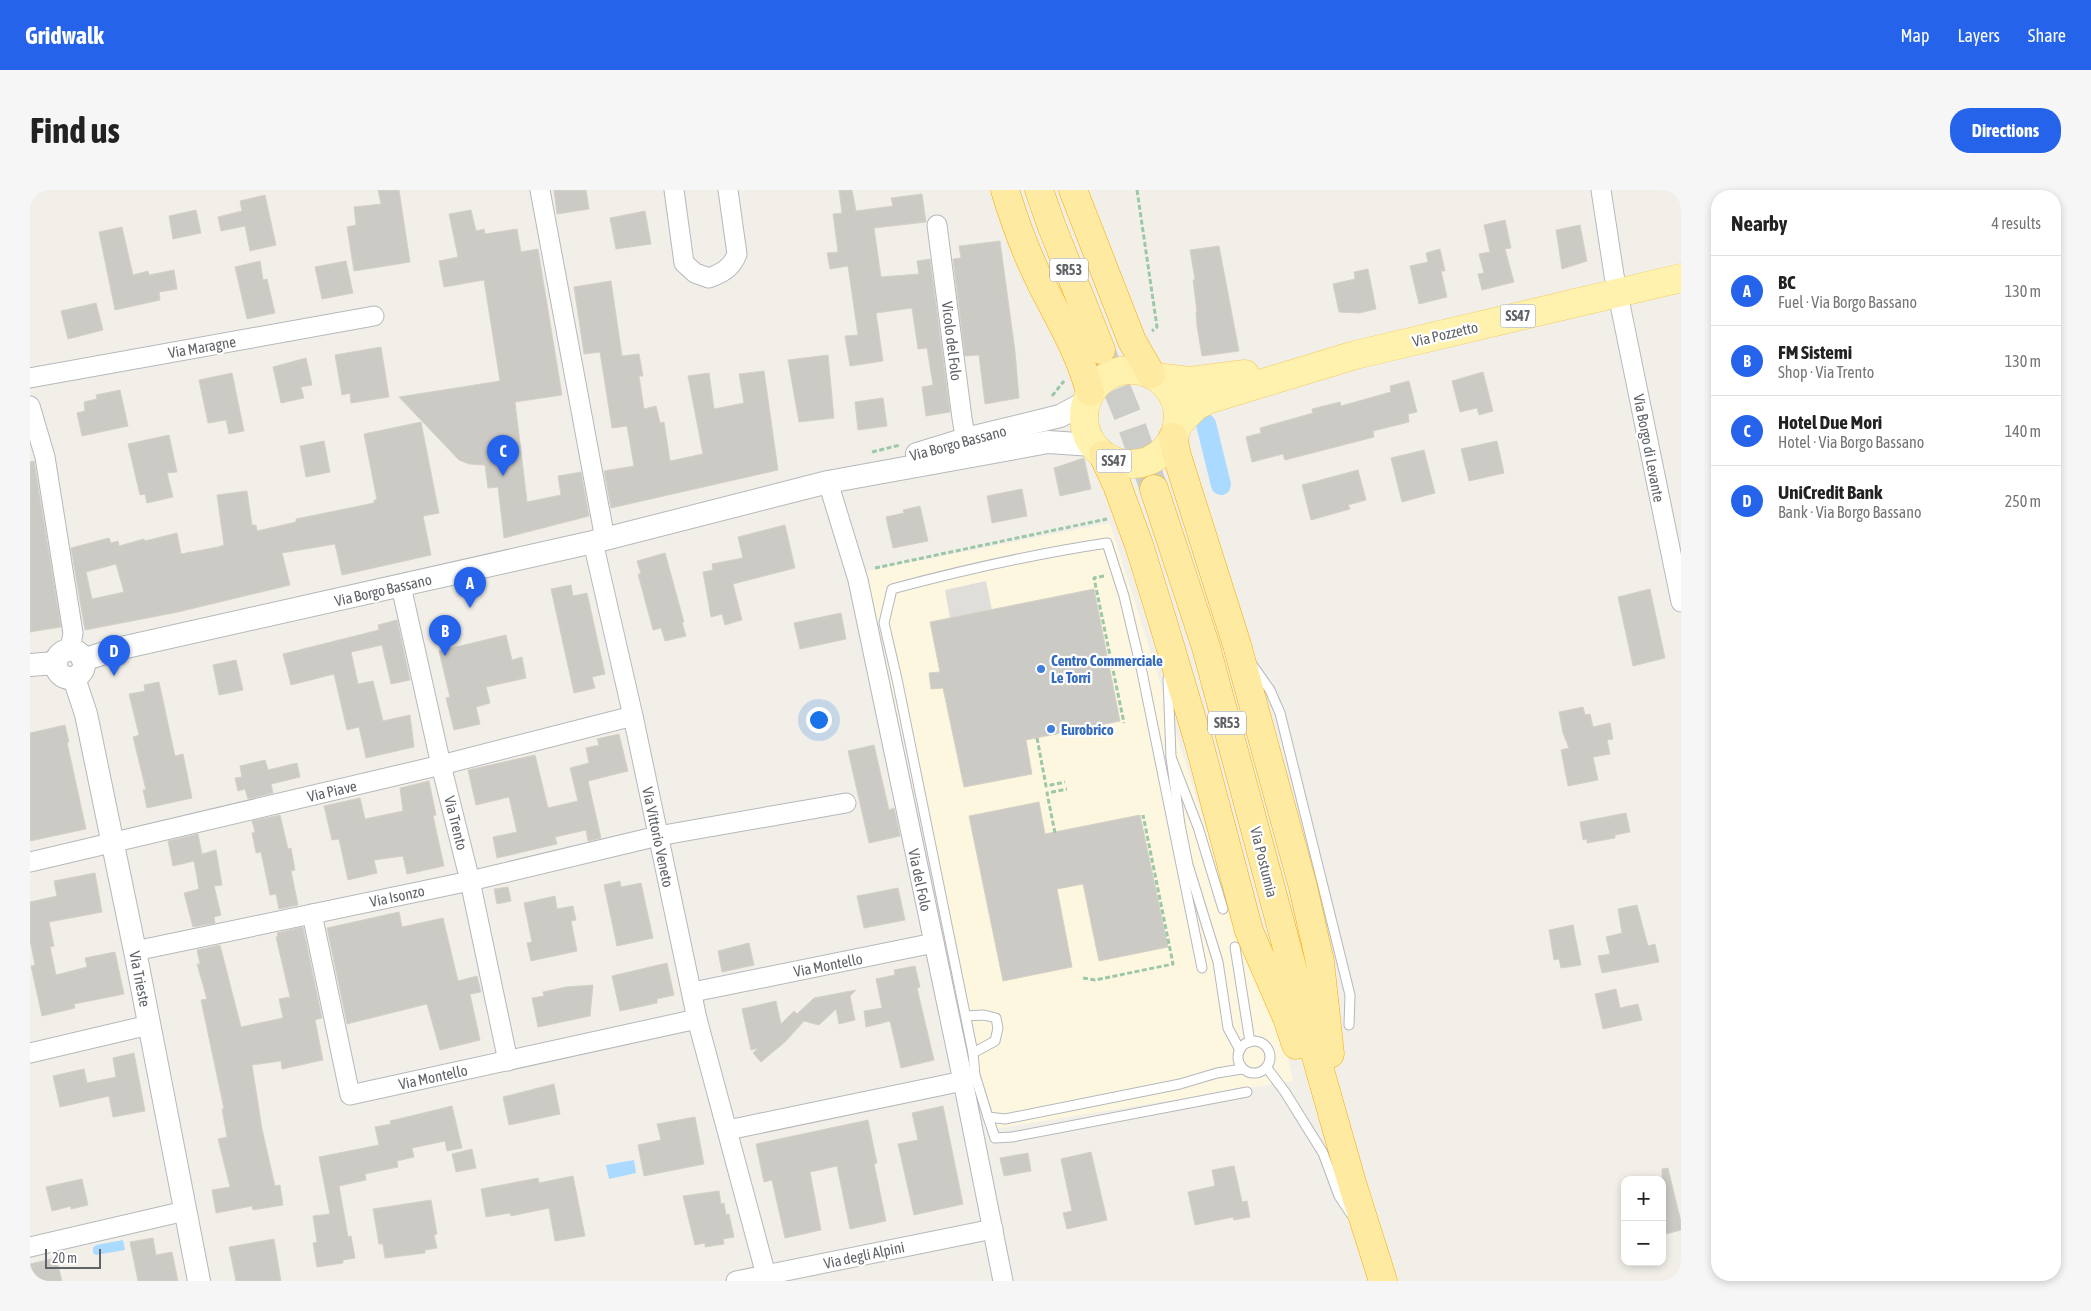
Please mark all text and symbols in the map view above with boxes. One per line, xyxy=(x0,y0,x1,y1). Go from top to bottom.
text: Gridwalk xyxy=(25,22,104,49)
text: Map xyxy=(1900,25,1929,46)
text: Layers xyxy=(1957,25,2000,46)
text: Share xyxy=(2028,25,2066,46)
button: Directions xyxy=(1950,108,2061,153)
text: Find us xyxy=(30,110,120,150)
text: Nearby xyxy=(1731,211,1787,235)
text: 4 results xyxy=(1991,214,2041,232)
road number: SR53 xyxy=(1050,258,1088,282)
text: BC xyxy=(1778,271,1796,293)
text: A xyxy=(1743,282,1751,300)
text: 130 m xyxy=(2005,282,2041,300)
text: Fuel · Via Borgo Bassano xyxy=(1778,293,1917,311)
street label: Vicolo del Folo xyxy=(939,300,965,382)
road number: SS47 xyxy=(1500,304,1536,328)
street label: Via Pozzetto xyxy=(1410,318,1480,350)
street label: Via Maragne xyxy=(167,333,237,361)
text: FM Sistemi xyxy=(1778,341,1852,363)
text: B xyxy=(1743,352,1751,370)
text: 130 m xyxy=(2005,352,2041,370)
text: Shop · Via Trento xyxy=(1778,363,1874,381)
street label: Via Borgo di Levante xyxy=(1630,393,1668,504)
text: Hotel Due Mori xyxy=(1778,411,1882,433)
street label: Via Borgo Bassano xyxy=(908,422,1008,464)
text: C xyxy=(1743,422,1751,440)
text: 140 m xyxy=(2005,422,2041,440)
text: Hotel · Via Borgo Bassano xyxy=(1778,433,1924,451)
pin: C xyxy=(487,435,519,476)
road number: SS47 xyxy=(1096,450,1132,472)
text: UniCredit Bank xyxy=(1778,481,1882,503)
text: D xyxy=(1743,492,1751,510)
text: 250 m xyxy=(2005,492,2041,510)
text: Bank · Via Borgo Bassano xyxy=(1778,503,1921,521)
pin: A xyxy=(454,567,486,608)
street label: Via Borgo Bassano xyxy=(333,571,433,609)
pin: B xyxy=(429,615,461,656)
pin: D xyxy=(98,635,130,676)
place label: Centro Commerciale Le Torri xyxy=(1051,652,1163,686)
marker: Centro Commerciale Le Torri xyxy=(1035,663,1047,675)
your location xyxy=(806,707,832,733)
road number: SR53 xyxy=(1208,712,1246,734)
place label: Eurobrico xyxy=(1061,721,1114,738)
marker: Eurobrico xyxy=(1045,723,1057,735)
street label: Via Piave xyxy=(306,777,359,805)
street label: Via Vittorio Veneto xyxy=(639,785,677,889)
street label: Via Trento xyxy=(441,794,471,852)
street label: Via Postumia xyxy=(1247,825,1281,899)
street label: Via del Folo xyxy=(905,847,935,913)
street label: Via Isonzo xyxy=(368,882,426,910)
street label: Via Trieste xyxy=(126,950,154,1009)
street label: Via Montello xyxy=(792,950,864,980)
street label: Via Montello xyxy=(397,1061,469,1093)
map controls xyxy=(1621,1176,1666,1266)
button: + xyxy=(1621,1176,1666,1221)
button: − xyxy=(1621,1221,1666,1266)
street label: Via degli Alpini xyxy=(822,1238,906,1272)
scale bar xyxy=(45,1246,101,1269)
text: 20 m xyxy=(52,1250,77,1266)

